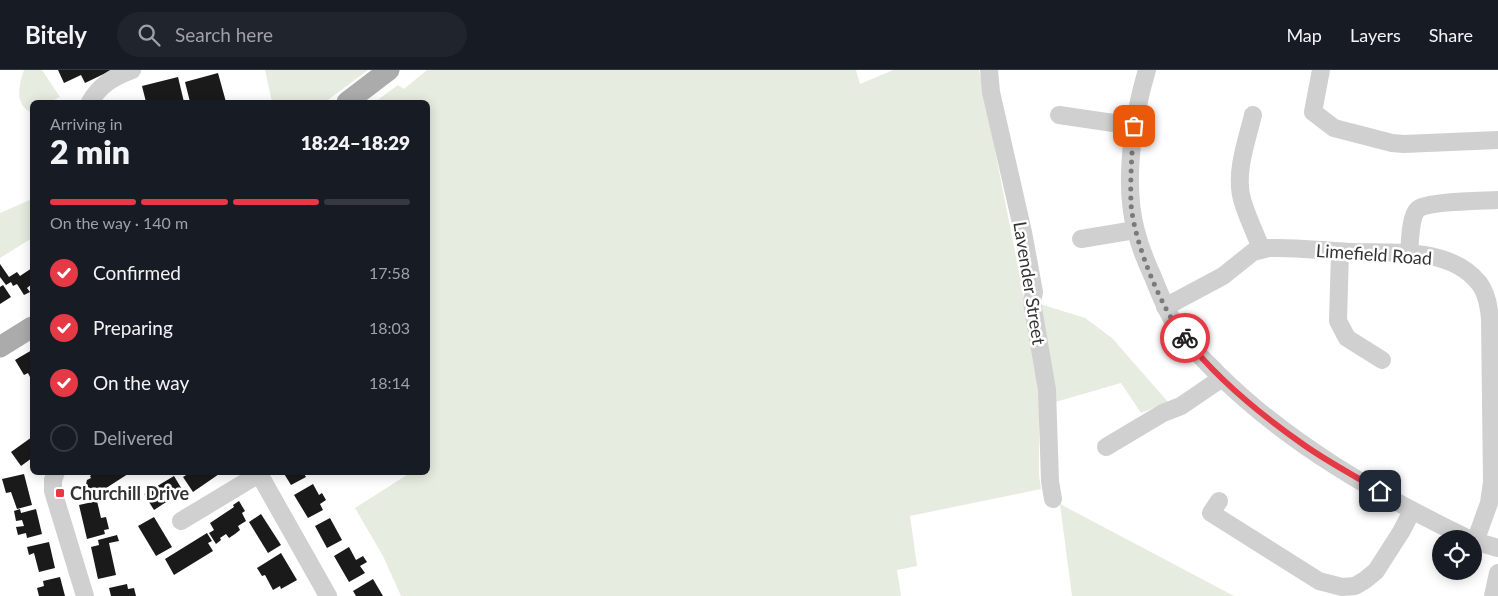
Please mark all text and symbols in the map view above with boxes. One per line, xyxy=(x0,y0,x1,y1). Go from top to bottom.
search box xyxy=(117,12,467,57)
text: Bitely xyxy=(25,20,87,49)
icon: search xyxy=(135,21,163,49)
text: Search here xyxy=(175,23,273,46)
text: Map xyxy=(1286,24,1322,46)
text: Layers xyxy=(1350,24,1401,46)
text: Share xyxy=(1429,24,1473,46)
pin xyxy=(1113,105,1155,147)
icon: bag xyxy=(1120,112,1148,140)
text: Arriving in xyxy=(50,114,123,133)
text: 18:24–18:29 xyxy=(301,131,410,154)
text: 2 min xyxy=(50,132,130,171)
text: On the way · 140 m xyxy=(50,213,188,232)
street label: Lavender Street xyxy=(1009,220,1051,347)
street label: Limefield Road xyxy=(1315,239,1433,269)
icon: check xyxy=(50,259,78,287)
text: Confirmed xyxy=(93,261,181,284)
text: 17:58 xyxy=(369,263,410,282)
courier xyxy=(1160,313,1210,363)
icon: check xyxy=(50,314,78,342)
text: Preparing xyxy=(93,316,173,339)
text: 18:03 xyxy=(369,318,410,337)
icon: bike xyxy=(1171,324,1199,352)
icon: check xyxy=(50,369,78,397)
text: On the way xyxy=(93,371,189,394)
text: 18:14 xyxy=(369,373,410,392)
text: Delivered xyxy=(93,426,173,449)
pin xyxy=(1359,470,1401,512)
icon: home xyxy=(1366,477,1394,505)
place label: Churchill Drive xyxy=(70,482,189,504)
marker: Churchill Drive xyxy=(54,487,66,499)
map controls xyxy=(1432,530,1482,580)
button: locate xyxy=(1432,530,1482,580)

